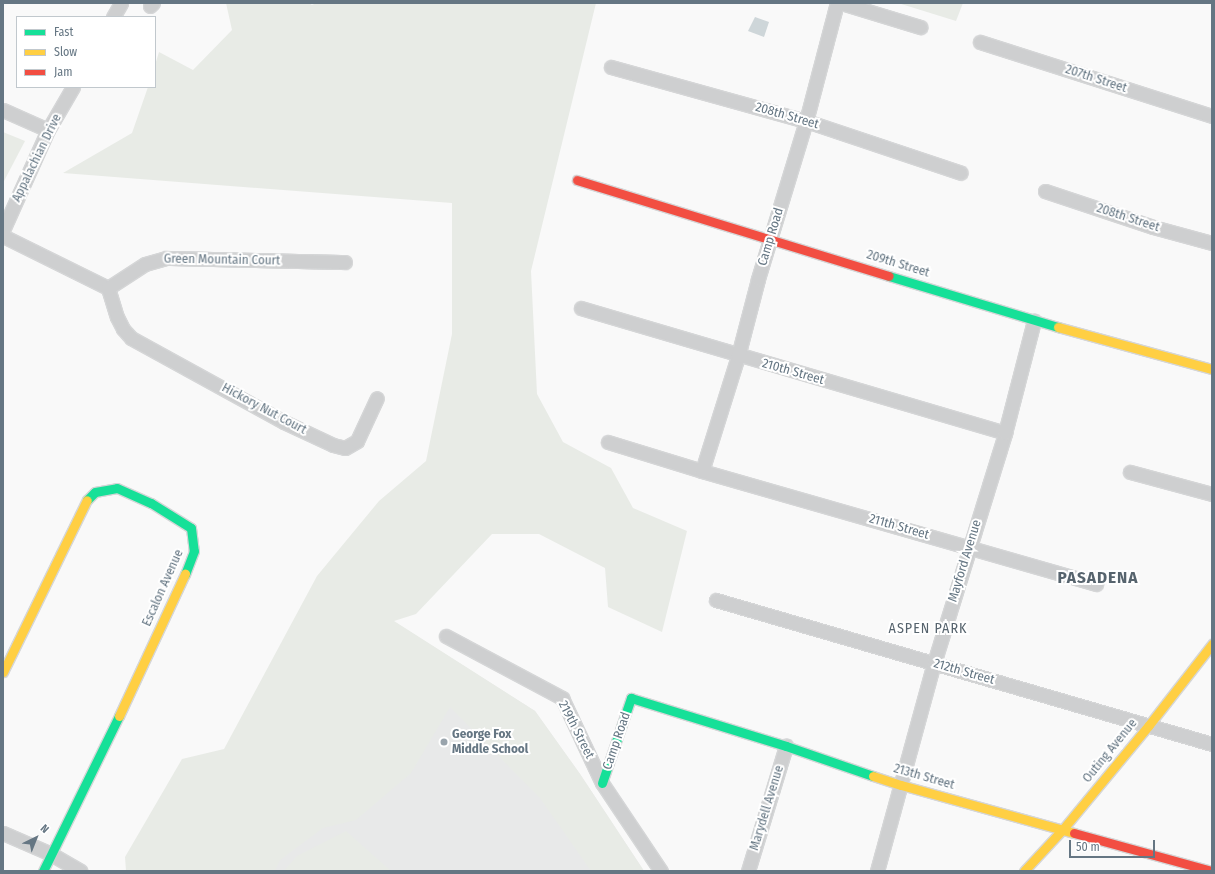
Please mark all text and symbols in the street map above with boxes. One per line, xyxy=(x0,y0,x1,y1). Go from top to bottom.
legend xyxy=(16,16,156,88)
text: Fast xyxy=(54,25,73,39)
text: Slow xyxy=(54,45,77,59)
street label: 207th Street xyxy=(1063,62,1129,96)
text: Jam xyxy=(54,65,72,79)
street label: 208th Street xyxy=(754,100,820,132)
street label: Appalachian Drive xyxy=(9,111,65,205)
street label: 208th Street xyxy=(1095,201,1161,235)
street label: Camp Road xyxy=(755,206,787,268)
street label: 209th Street xyxy=(865,247,931,281)
street label: Green Mountain Court xyxy=(164,251,280,269)
street label: 210th Street xyxy=(760,356,826,388)
street label: Hickory Nut Court xyxy=(219,380,309,438)
street label: 211th Street xyxy=(867,511,931,543)
street label: Mayford Avenue xyxy=(945,518,985,604)
street label: Escalon Avenue xyxy=(139,547,187,629)
district label: PASADENA xyxy=(1057,568,1139,588)
district label: ASPEN PARK xyxy=(889,621,967,637)
street label: 212th Street xyxy=(932,656,996,688)
street label: 219th Street xyxy=(555,698,597,762)
street label: Camp Road xyxy=(600,710,634,772)
street label: Outing Avenue xyxy=(1080,716,1140,786)
place label: George Fox Middle School xyxy=(452,727,528,758)
marker: George Fox Middle School xyxy=(439,737,449,747)
street label: 213th Street xyxy=(892,761,956,793)
street label: Marydell Avenue xyxy=(747,764,787,852)
north arrow xyxy=(16,818,56,858)
text: N xyxy=(38,822,51,836)
scale bar xyxy=(1071,832,1157,858)
text: 50 m xyxy=(1076,840,1100,854)

